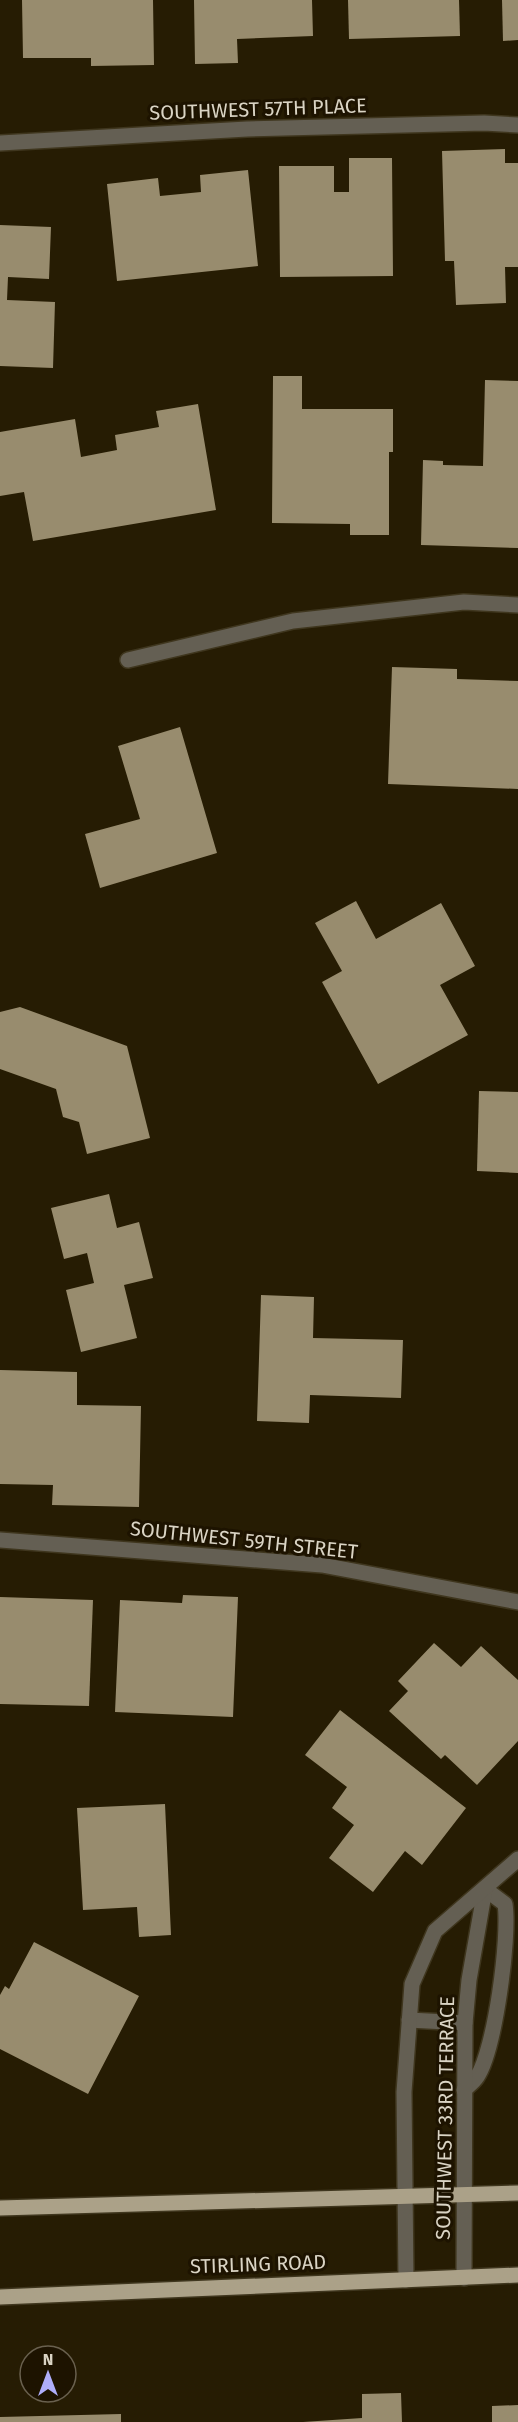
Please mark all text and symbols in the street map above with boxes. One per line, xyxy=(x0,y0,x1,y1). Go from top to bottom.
street label: SOUTHWEST 57TH PLACE xyxy=(149,93,367,125)
street label: SOUTHWEST 59TH STREET xyxy=(129,1516,360,1564)
street label: SOUTHWEST 33RD TERRACE xyxy=(431,1996,459,2240)
street label: STIRLING ROAD xyxy=(190,2250,326,2278)
north arrow xyxy=(18,2344,78,2404)
text: N xyxy=(43,2350,53,2369)

